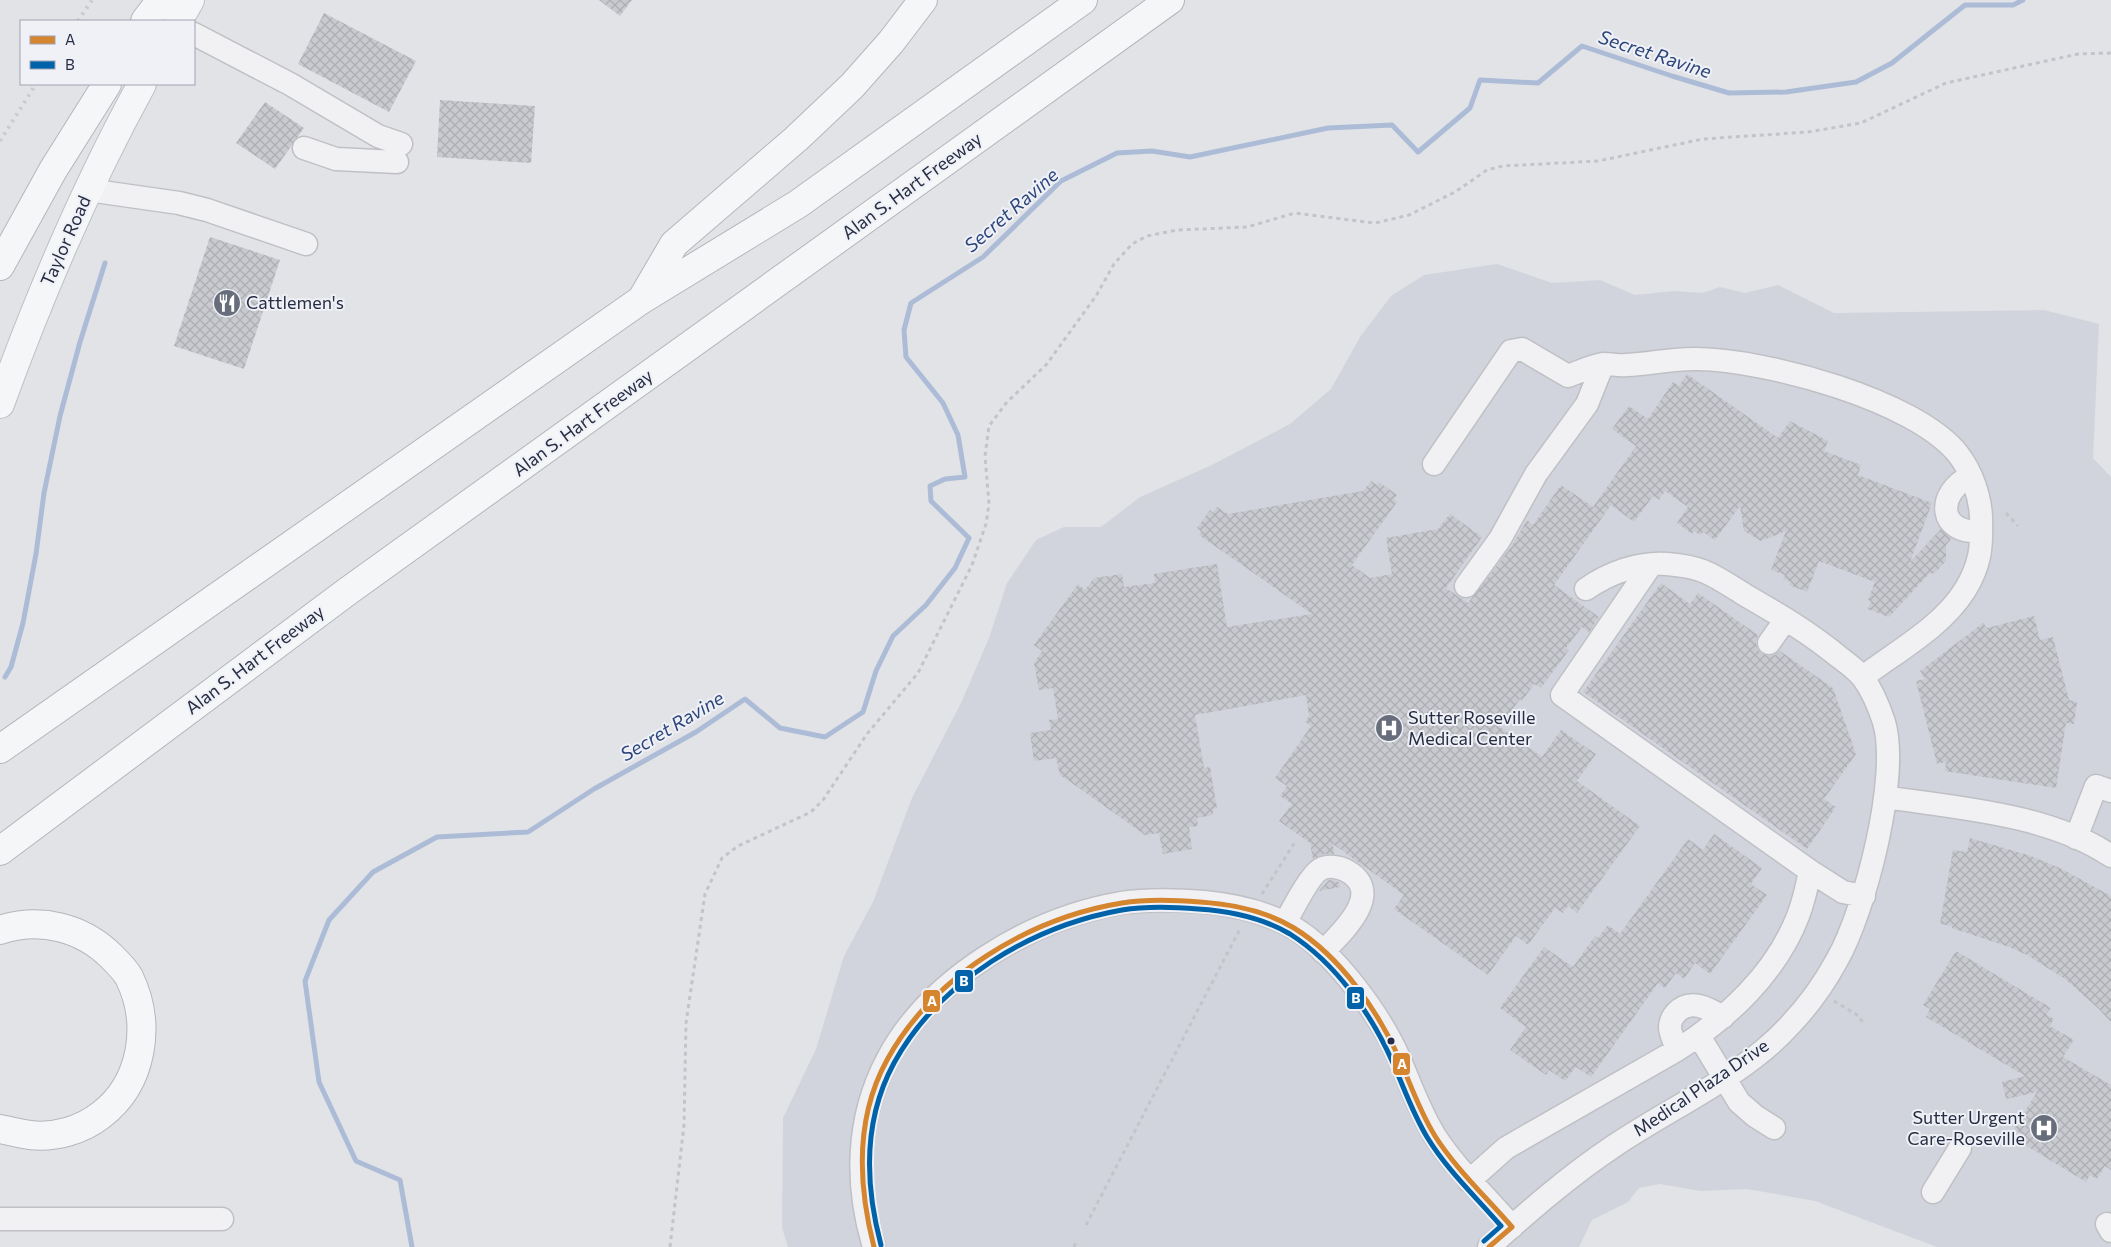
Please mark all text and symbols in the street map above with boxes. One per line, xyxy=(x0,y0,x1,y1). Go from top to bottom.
legend xyxy=(20,20,195,85)
water label: Secret Ravine xyxy=(1596,25,1714,83)
text: A xyxy=(65,30,75,48)
text: B xyxy=(65,55,75,73)
street label: Alan S. Hart Freeway xyxy=(837,127,986,243)
water label: Secret Ravine xyxy=(959,163,1062,257)
street label: Taylor Road xyxy=(35,192,95,289)
restaurant icon: Cattlemen's xyxy=(212,288,242,318)
place label: Cattlemen's xyxy=(246,291,344,313)
street label: Alan S. Hart Freeway xyxy=(508,364,657,480)
street label: Alan S. Hart Freeway xyxy=(181,600,328,718)
water label: Secret Ravine xyxy=(616,686,728,766)
place label: Sutter Roseville Medical Center xyxy=(1408,706,1535,749)
hospital icon: Sutter Roseville Medical Center xyxy=(1374,713,1404,743)
line badge: B xyxy=(954,969,974,993)
text: B xyxy=(959,972,969,989)
line badge: B xyxy=(1346,986,1365,1010)
line badge: A xyxy=(922,989,941,1013)
text: B xyxy=(1351,989,1361,1006)
text: A xyxy=(927,992,937,1009)
street label: Medical Plaza Drive xyxy=(1629,1034,1772,1141)
unlabelled marker xyxy=(1386,1036,1396,1046)
line badge: A xyxy=(1392,1052,1411,1076)
text: A xyxy=(1397,1055,1407,1072)
place label: Sutter Urgent Care-Roseville xyxy=(1907,1106,2025,1149)
hospital icon: Sutter Urgent Care-Roseville xyxy=(2029,1113,2059,1143)

